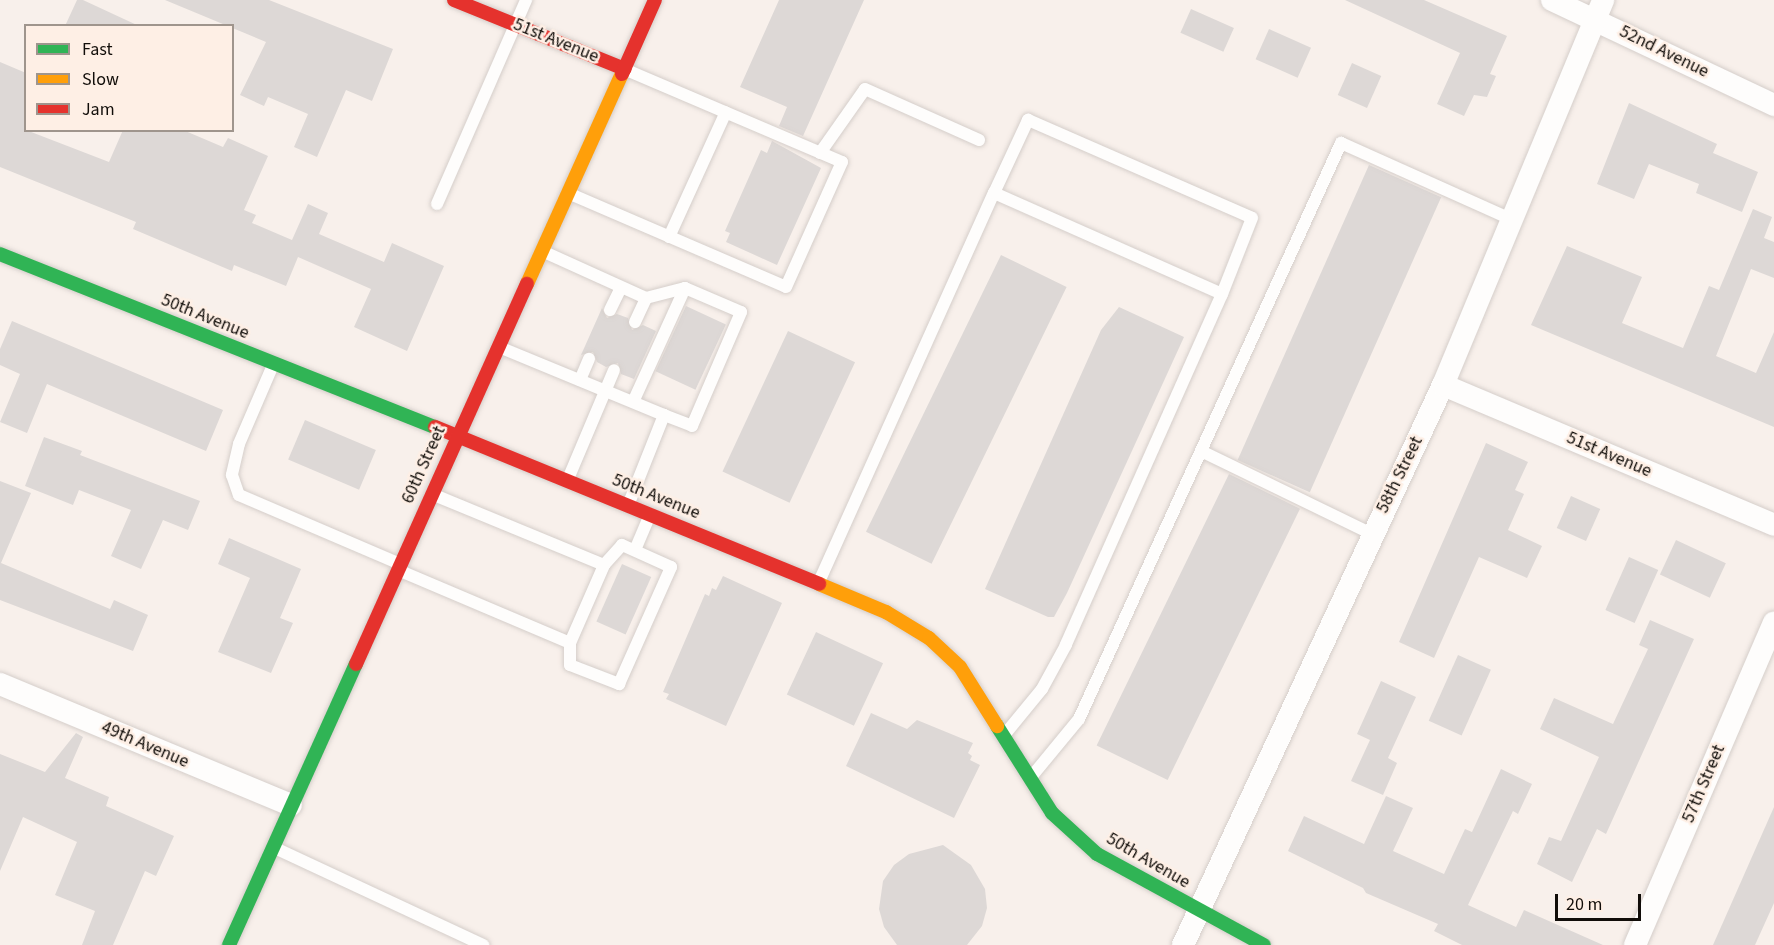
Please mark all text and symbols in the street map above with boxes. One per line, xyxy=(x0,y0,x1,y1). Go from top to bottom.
street label: 51st Avenue xyxy=(510,14,602,68)
street label: 52nd Avenue xyxy=(1616,21,1712,83)
legend xyxy=(24,24,234,132)
text: Fast xyxy=(82,37,113,62)
text: Slow xyxy=(82,67,119,92)
text: Jam xyxy=(82,97,115,122)
street label: 50th Avenue xyxy=(158,290,252,344)
street label: 60th Street xyxy=(397,423,451,507)
street label: 51st Avenue xyxy=(1563,427,1655,483)
street label: 58th Street xyxy=(1372,433,1428,517)
street label: 50th Avenue xyxy=(609,470,703,524)
street label: 49th Avenue xyxy=(98,717,192,773)
street label: 57th Street xyxy=(1678,742,1730,826)
street label: 50th Avenue xyxy=(1102,828,1194,894)
scale bar xyxy=(1558,882,1644,920)
text: 20 m xyxy=(1566,892,1602,917)

